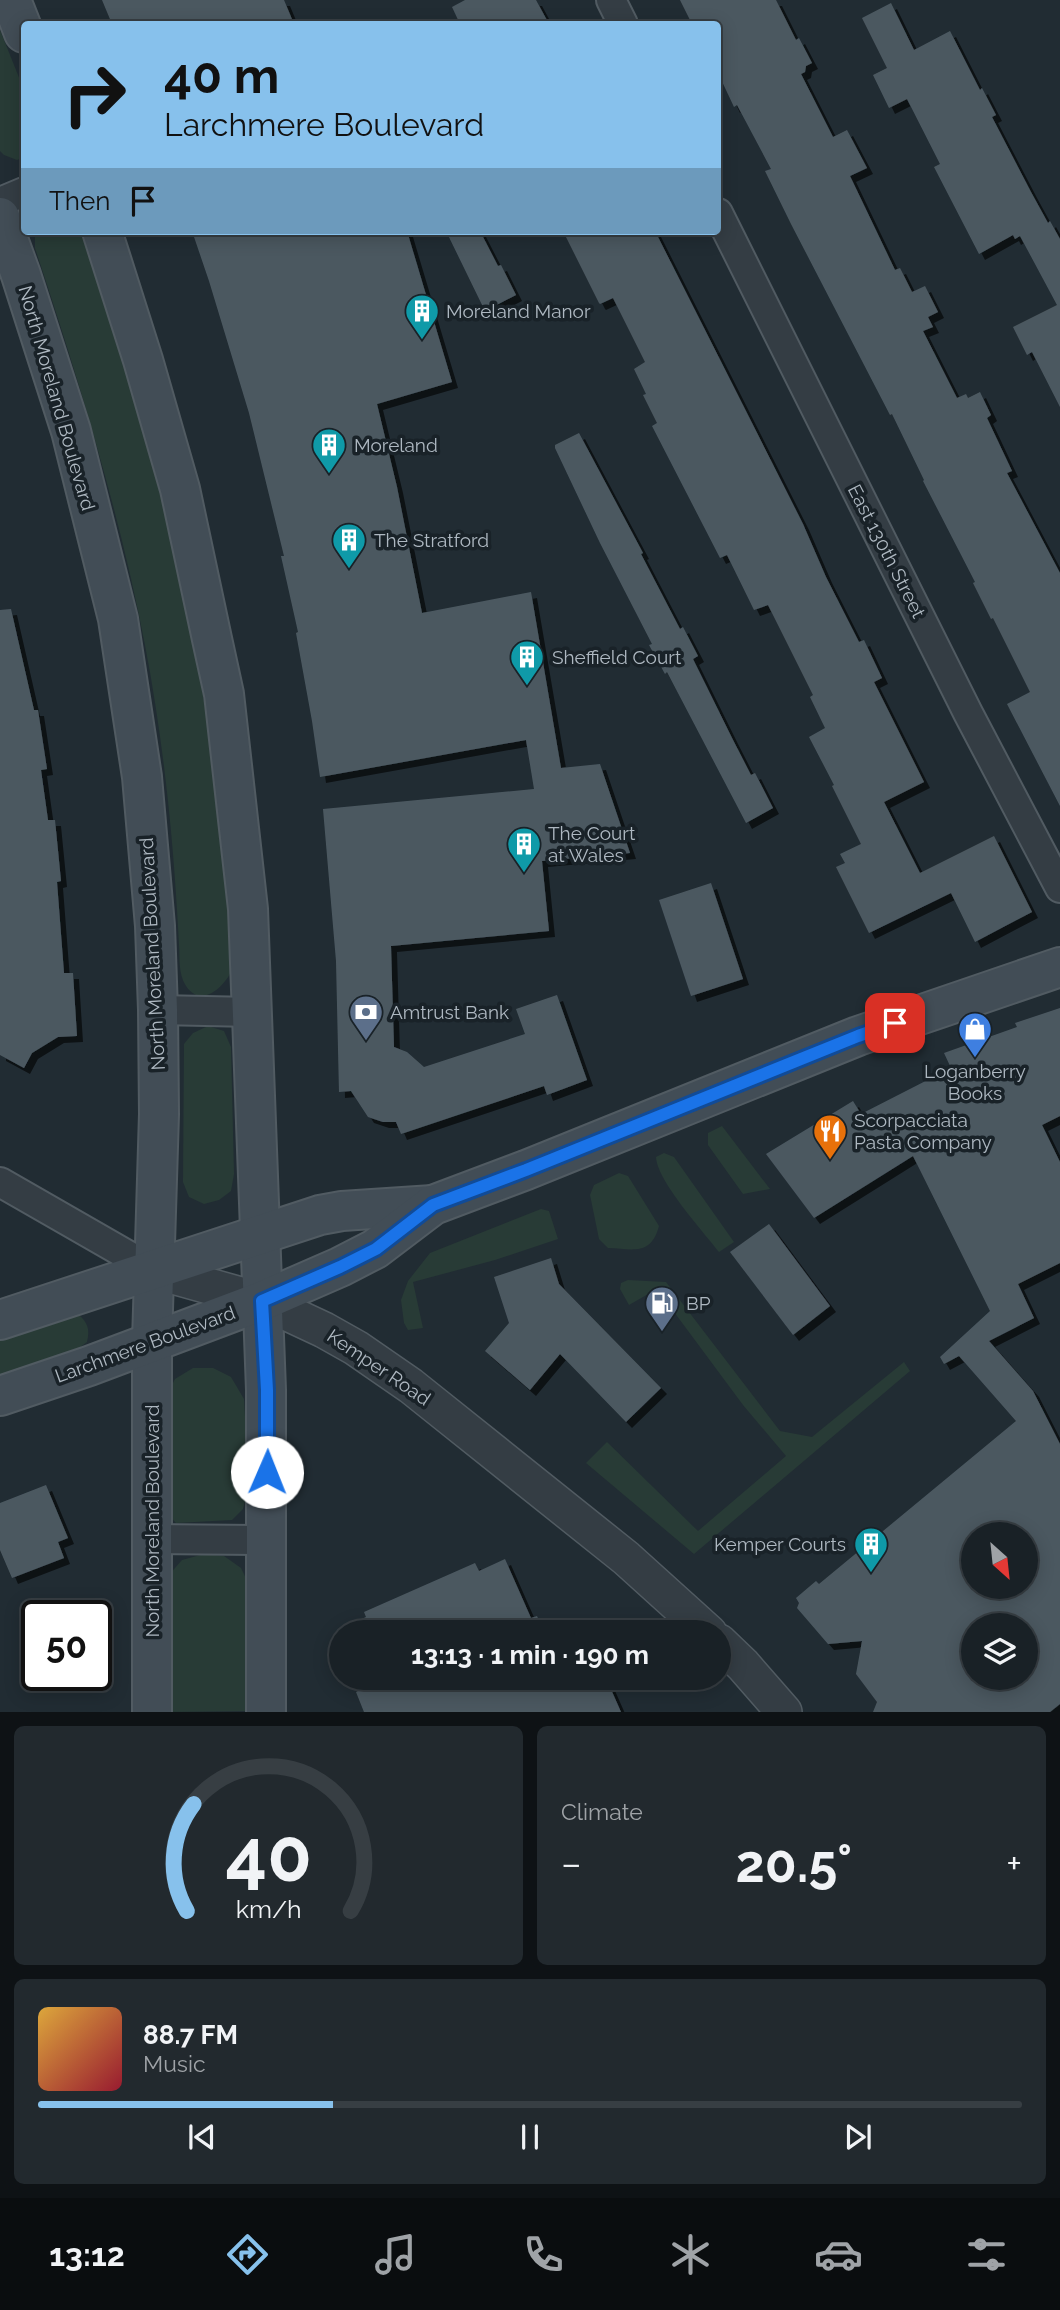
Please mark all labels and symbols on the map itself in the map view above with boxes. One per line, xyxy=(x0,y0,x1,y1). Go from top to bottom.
street label: North Moreland Boulevard xyxy=(14,283,100,513)
building icon: Moreland Manor xyxy=(403,292,441,341)
place label: Moreland Manor xyxy=(446,300,591,322)
building icon: Moreland xyxy=(310,426,348,475)
place label: Moreland xyxy=(354,434,438,456)
street label: East 130th Street xyxy=(844,480,930,622)
building icon: The Stratford xyxy=(330,521,368,570)
place label: The Stratford xyxy=(374,529,489,551)
building icon: Sheffield Court xyxy=(508,638,546,687)
place label: Sheffield Court xyxy=(552,646,682,668)
place label: The Court at Wales xyxy=(548,822,636,866)
building icon: The Court at Wales xyxy=(505,825,543,874)
street label: North Moreland Boulevard xyxy=(135,837,169,1071)
bank icon: Amtrust Bank xyxy=(347,993,385,1042)
pin xyxy=(865,993,925,1053)
place label: Amtrust Bank xyxy=(390,1001,509,1023)
shop icon: Loganberry Books xyxy=(956,1010,994,1059)
place label: Loganberry Books xyxy=(924,1060,1026,1104)
place label: Scorpacciata Pasta Company xyxy=(854,1109,992,1153)
restaurant icon: Scorpacciata Pasta Company xyxy=(811,1112,849,1161)
fuel station icon: BP xyxy=(643,1284,681,1333)
place label: BP xyxy=(686,1292,711,1314)
street label: Larchmere Boulevard xyxy=(52,1301,238,1387)
street label: Kemper Road xyxy=(323,1324,435,1410)
street label: North Moreland Boulevard xyxy=(141,1404,163,1638)
position arrow xyxy=(230,1435,304,1509)
north arrow xyxy=(961,1522,1038,1600)
building icon: Kemper Courts xyxy=(852,1525,890,1574)
place label: Kemper Courts xyxy=(714,1533,846,1555)
speed limit sign: 50 xyxy=(21,1600,112,1691)

